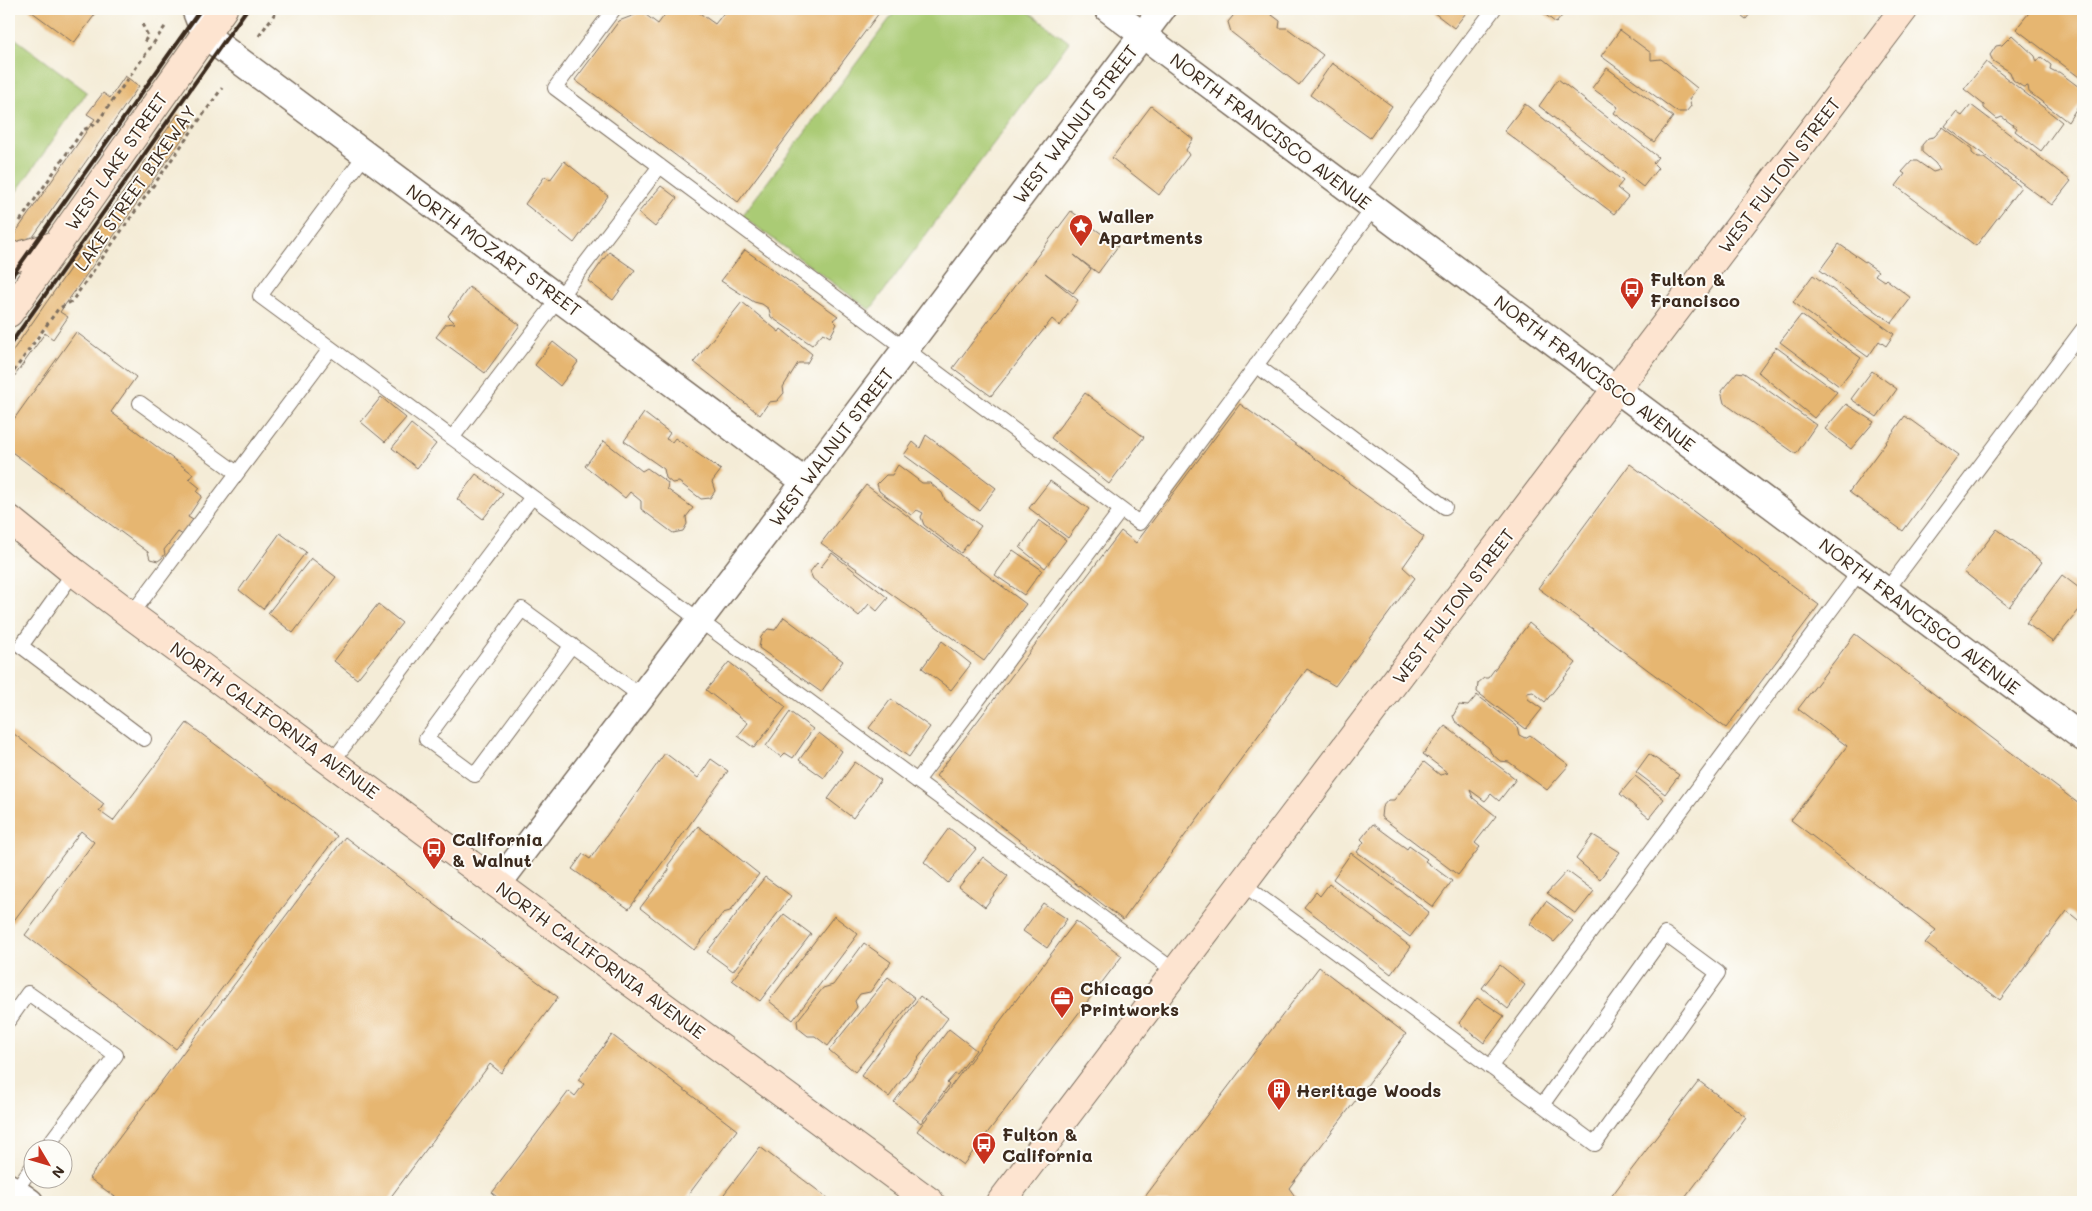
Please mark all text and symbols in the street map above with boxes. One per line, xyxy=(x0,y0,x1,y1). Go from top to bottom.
street label: WEST WALNUT STREET xyxy=(1007,40,1143,208)
street label: NORTH FRANCISCO AVENUE xyxy=(1166,47,1376,215)
street label: WEST LAKE STREET xyxy=(59,87,173,235)
street label: WEST FULTON STREET xyxy=(1712,92,1846,258)
street label: LAKE STREET BIKEWAY xyxy=(69,100,201,276)
street label: NORTH MOZART STREET xyxy=(402,178,586,322)
place label: Waller Apartments xyxy=(1098,204,1203,249)
place icon: Waller Apartments xyxy=(1068,213,1094,247)
place label: Fulton & Francisco xyxy=(1650,267,1740,312)
bus stop icon: Fulton & Francisco xyxy=(1619,276,1645,310)
street label: NORTH FRANCISCO AVENUE xyxy=(1490,289,1700,457)
street label: WEST WALNUT STREET xyxy=(763,363,899,531)
street label: WEST FULTON STREET xyxy=(1386,523,1520,689)
street label: NORTH FRANCISCO AVENUE xyxy=(1815,532,2025,700)
street label: NORTH CALIFORNIA AVENUE xyxy=(166,636,384,804)
place label: California & Walnut xyxy=(452,827,543,872)
bus stop icon: California & Walnut xyxy=(421,836,447,870)
street label: NORTH CALIFORNIA AVENUE xyxy=(492,876,710,1044)
place label: Chicago Printworks xyxy=(1080,976,1179,1021)
office icon: Chicago Printworks xyxy=(1049,985,1075,1019)
building icon: Heritage Woods xyxy=(1266,1077,1292,1111)
place label: Heritage Woods xyxy=(1296,1078,1441,1102)
place label: Fulton & California xyxy=(1002,1122,1093,1167)
bus stop icon: Fulton & California xyxy=(971,1131,997,1165)
north arrow xyxy=(22,1138,72,1188)
text: N xyxy=(48,1162,69,1182)

